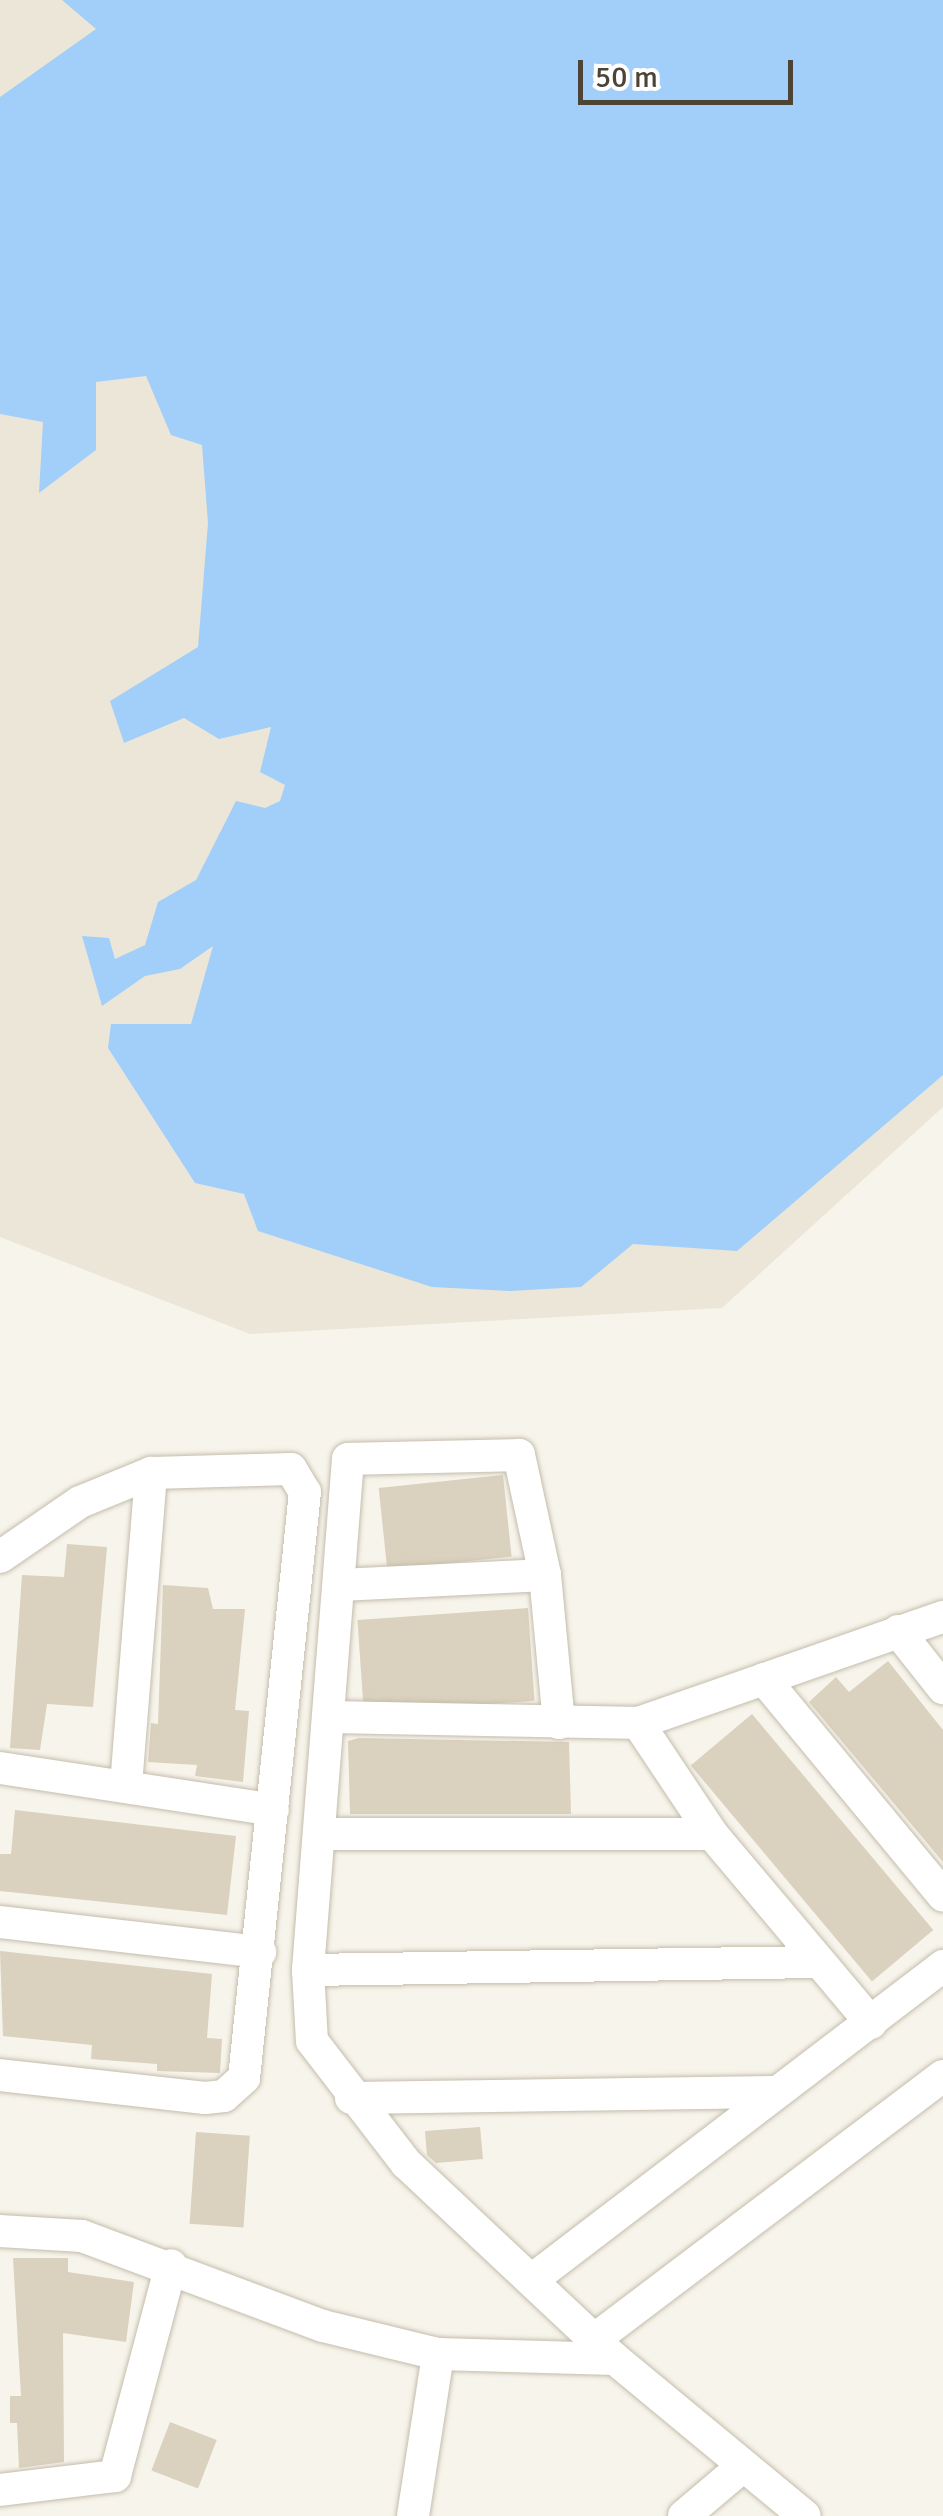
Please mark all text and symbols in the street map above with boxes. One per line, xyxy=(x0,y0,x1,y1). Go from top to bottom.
scale bar xyxy=(583,40,798,102)
text: 50 m xyxy=(595,59,658,96)

